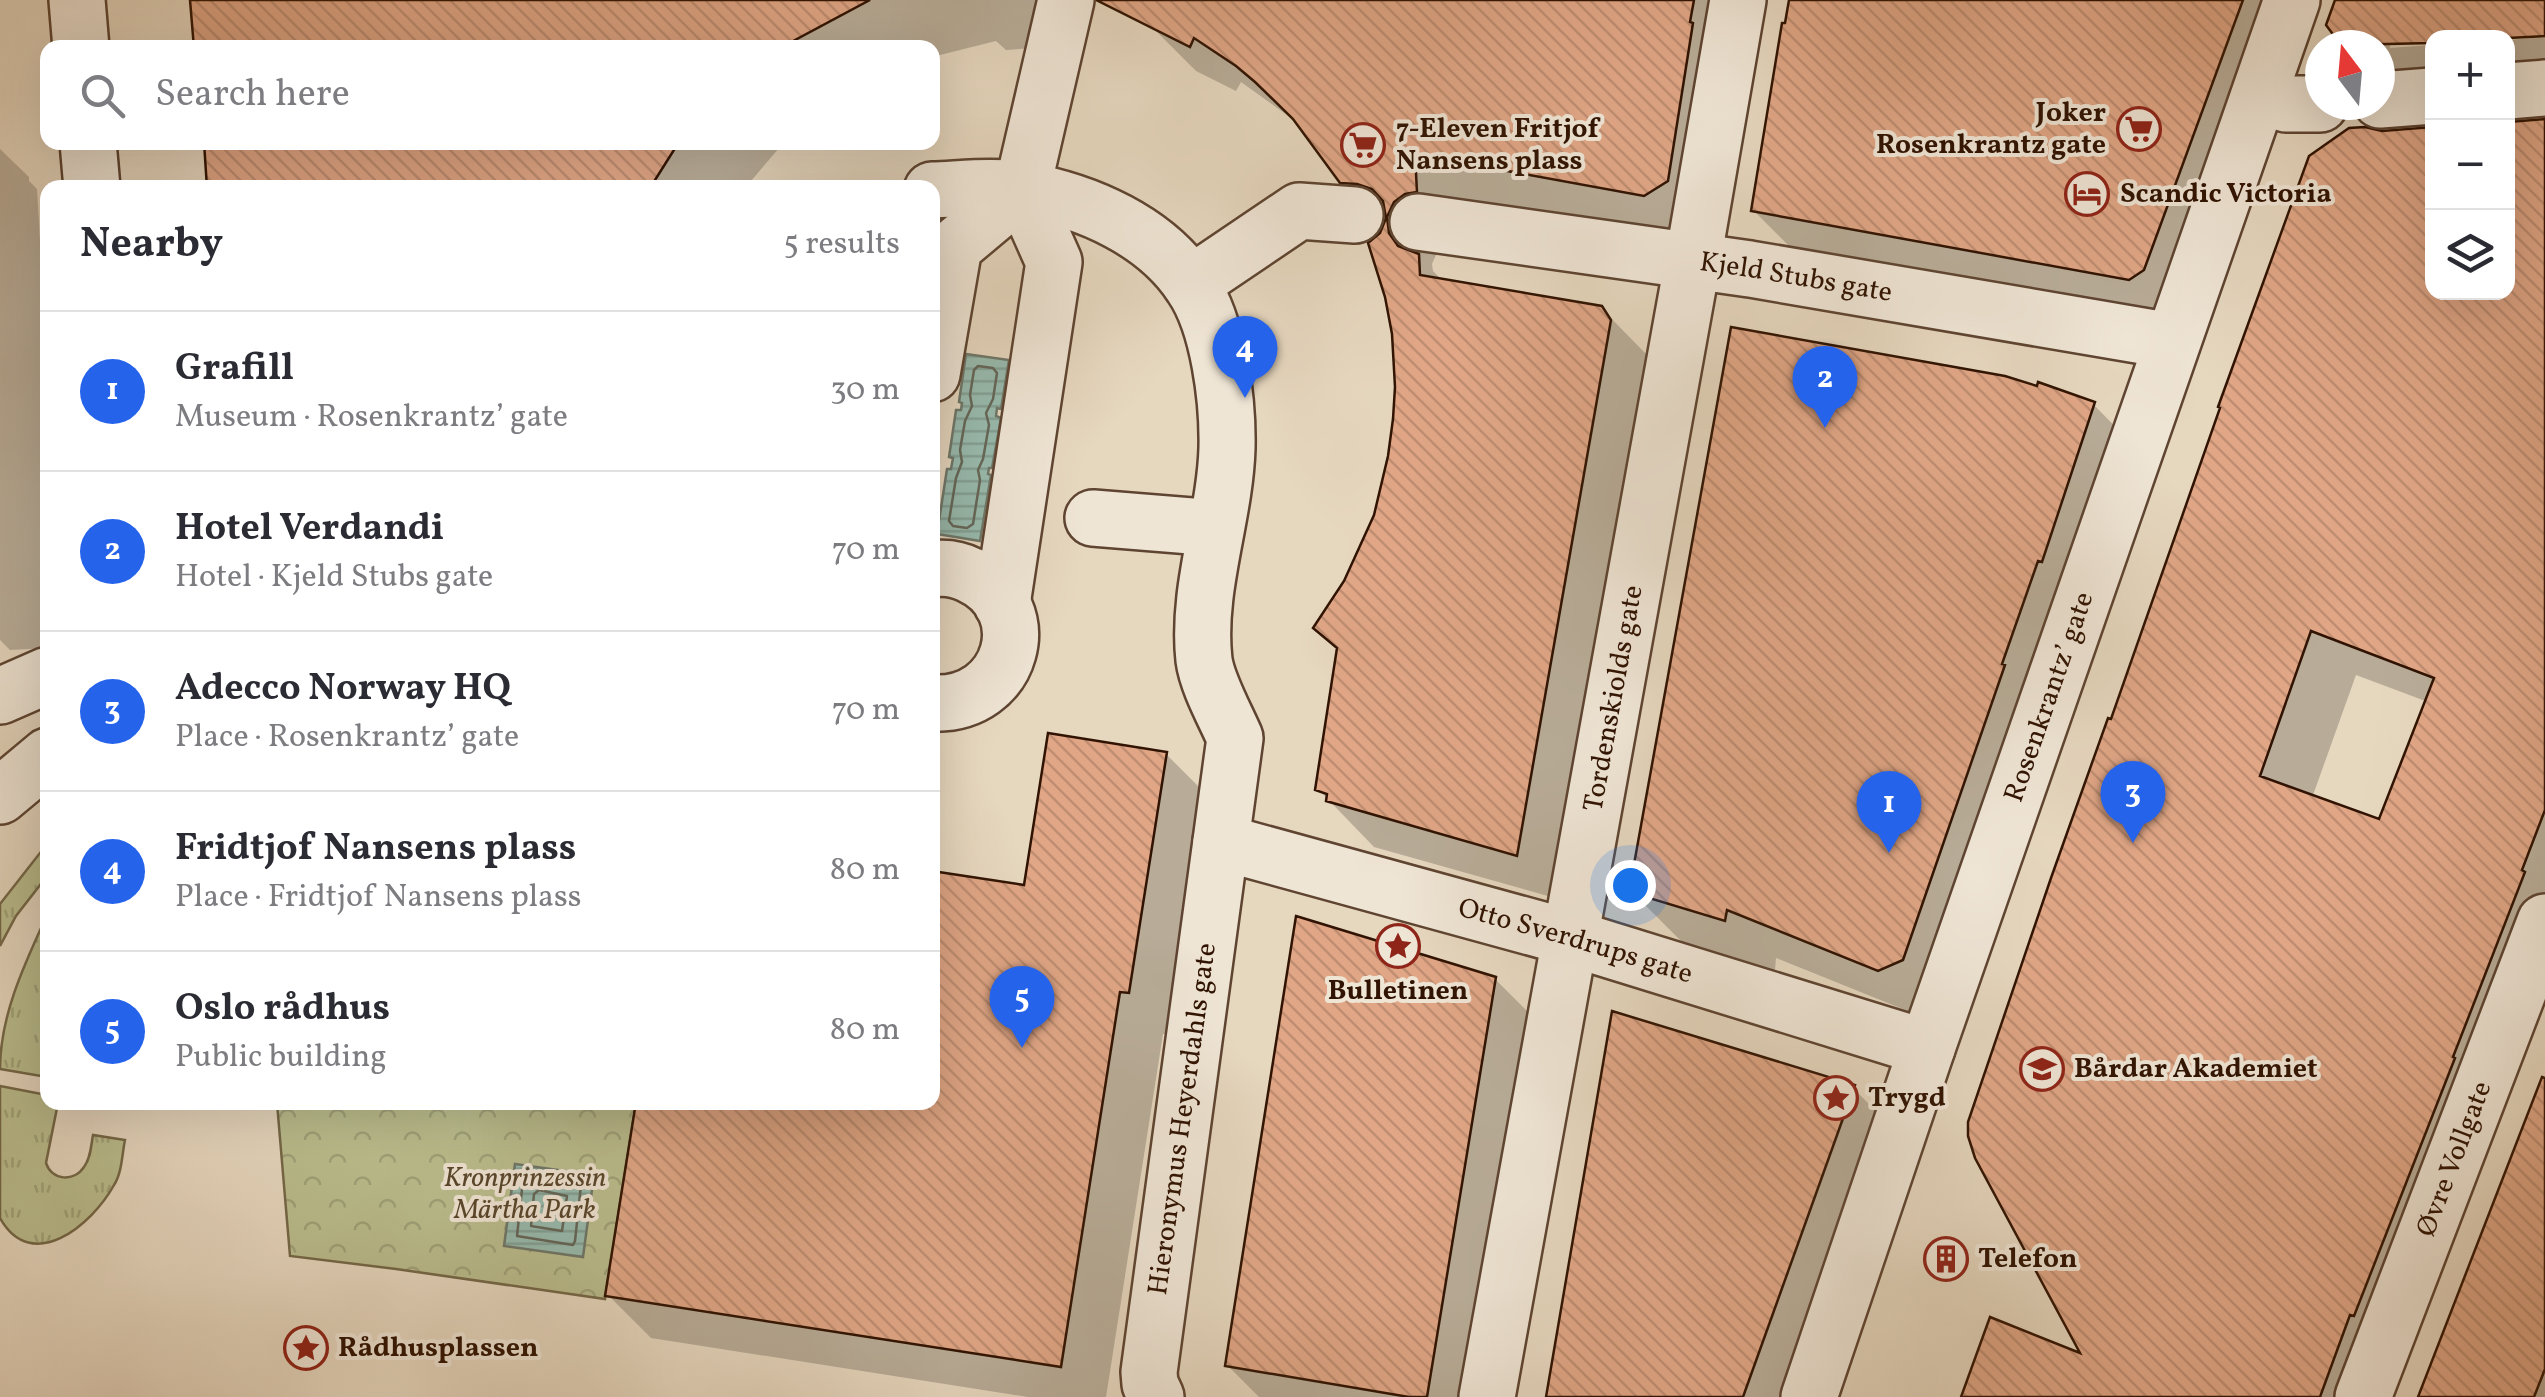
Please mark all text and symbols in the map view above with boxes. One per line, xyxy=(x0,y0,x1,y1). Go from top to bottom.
north arrow xyxy=(2305,30,2395,120)
map controls xyxy=(2425,30,2515,300)
button: + xyxy=(2425,30,2515,120)
search box xyxy=(40,40,940,150)
icon: search xyxy=(75,68,130,123)
text: Search here xyxy=(155,69,350,122)
place label: Joker Rosenkrantz gate xyxy=(1876,94,2106,165)
supermarket icon: Joker Rosenkrantz gate xyxy=(2116,106,2162,152)
place label: 7-Eleven Fritjof Nansens plass xyxy=(1396,110,1601,181)
button: − xyxy=(2425,120,2515,210)
supermarket icon: 7-Eleven Fritjof Nansens plass xyxy=(1340,122,1386,168)
hotel icon: Scandic Victoria xyxy=(2064,171,2110,217)
place label: Scandic Victoria xyxy=(2120,175,2332,214)
button: layers xyxy=(2425,210,2515,300)
text: Nearby xyxy=(80,216,223,275)
text: 5 results xyxy=(783,223,900,267)
street label: Kjeld Stubs gate xyxy=(1697,243,1895,312)
pin: 4 xyxy=(1212,316,1278,398)
text: Grafill xyxy=(175,343,294,396)
pin: 2 xyxy=(1792,346,1858,428)
text: 1 xyxy=(106,369,119,413)
text: 30 m xyxy=(830,369,900,413)
text: Museum · Rosenkrantz’ gate xyxy=(175,396,568,440)
text: Hotel Verdandi xyxy=(175,503,444,556)
text: 2 xyxy=(104,529,121,573)
text: 70 m xyxy=(832,529,900,573)
text: Hotel · Kjeld Stubs gate xyxy=(175,556,493,600)
street label: Tordenskiolds gate xyxy=(1574,582,1653,815)
street label: Rosenkrantz’ gate xyxy=(1995,587,2104,807)
text: Adecco Norway HQ xyxy=(175,663,511,716)
text: 3 xyxy=(104,689,121,733)
text: 70 m xyxy=(832,689,900,733)
text: Place · Rosenkrantz’ gate xyxy=(175,716,519,760)
pin: 3 xyxy=(2100,760,2166,843)
pin: 1 xyxy=(1856,770,1922,853)
text: Fridtjof Nansens plass xyxy=(175,823,576,876)
text: 4 xyxy=(103,849,122,893)
text: 80 m xyxy=(830,849,900,893)
your location xyxy=(1605,860,1656,911)
text: Place · Fridtjof Nansens plass xyxy=(175,876,581,920)
street label: Otto Sverdrups gate xyxy=(1454,888,1698,994)
place icon: Bulletinen xyxy=(1375,923,1421,969)
street label: Hieronymus Heyerdahls gate xyxy=(1139,940,1227,1298)
pin: 5 xyxy=(990,966,1054,1048)
place label: Bulletinen xyxy=(1328,972,1468,1011)
text: Oslo rådhus xyxy=(175,983,390,1036)
text: 5 xyxy=(105,1009,120,1053)
text: 80 m xyxy=(830,1009,900,1053)
text: Public building xyxy=(175,1036,387,1080)
school or university icon: Bårdar Akademiet xyxy=(2019,1046,2065,1092)
place label: Bårdar Akademiet xyxy=(2074,1050,2317,1089)
place icon: Trygd xyxy=(1813,1075,1859,1121)
street label: Øvre Vollgate xyxy=(2407,1075,2502,1242)
place label: Trygd xyxy=(1868,1079,1946,1118)
park label: Kronprinzessin Märtha Park xyxy=(444,1159,606,1230)
building icon: Telefon xyxy=(1923,1236,1969,1282)
place label: Telefon xyxy=(1978,1240,2077,1279)
place icon: Rådhusplassen xyxy=(283,1325,329,1371)
place label: Rådhusplassen xyxy=(338,1329,539,1368)

